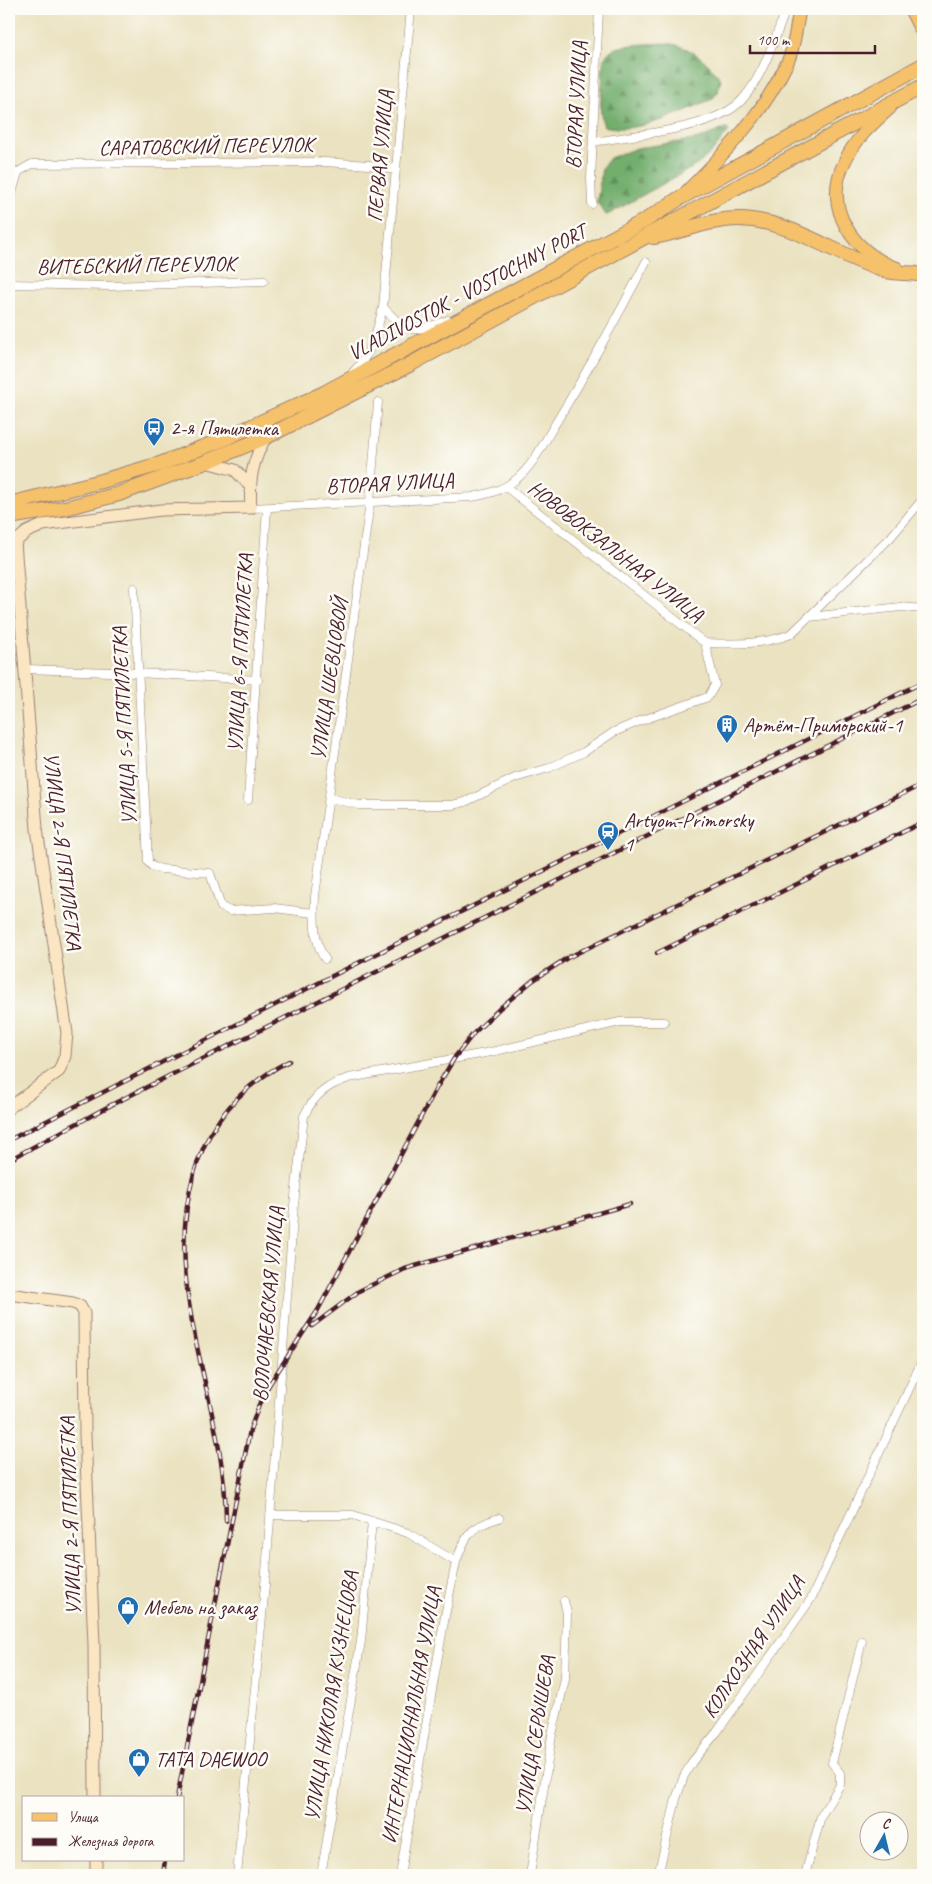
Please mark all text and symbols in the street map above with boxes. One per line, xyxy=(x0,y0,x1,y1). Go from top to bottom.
scale bar xyxy=(750,22,874,54)
text: 100 m xyxy=(757,31,791,50)
street label: ВТОРАЯ УЛИЦА xyxy=(560,40,592,170)
street label: ПЕРВАЯ УЛИЦА xyxy=(361,89,399,223)
street label: САРАТОВСКИЙ ПЕРЕУЛОК xyxy=(99,131,318,161)
street label: VLADIVOSTOK - VOSTOCHNY PORT xyxy=(343,216,595,366)
street label: ВИТЕБСКИЙ ПЕРЕУЛОК xyxy=(37,250,240,280)
place label: 2-я Пятилетка xyxy=(170,415,280,441)
bus stop icon: 2-я Пятилетка xyxy=(142,416,166,447)
street label: ВТОРАЯ УЛИЦА xyxy=(325,467,455,499)
street label: НОВОВОКЗАЛЬНАЯ УЛИЦА xyxy=(523,474,709,628)
street label: УЛИЦА 6-Я ПЯТИЛЕТКА xyxy=(222,553,258,753)
street label: УЛИЦА ШЕВЦОВОЙ xyxy=(305,593,354,762)
street label: УЛИЦА 5-Я ПЯТИЛЕТКА xyxy=(106,626,142,826)
place label: Артём-Приморский-1 xyxy=(743,712,904,738)
building icon: Артём-Приморский-1 xyxy=(715,713,739,744)
street label: УЛИЦА 2-Я ПЯТИЛЕТКА xyxy=(38,751,88,952)
place label: Artyom-Primorsky 1 xyxy=(624,807,755,857)
station icon: Artyom-Primorsky 1 xyxy=(596,820,620,851)
street label: ВОЛОЧАЕВСКАЯ УЛИЦА xyxy=(247,1205,290,1402)
street label: УЛИЦА 2-Я ПЯТИЛЕТКА xyxy=(54,1416,86,1616)
street label: УЛИЦА НИКОЛАЯ КУЗНЕЦОВА xyxy=(298,1569,364,1823)
street label: КОЛХОЗНАЯ УЛИЦА xyxy=(696,1570,811,1723)
street label: ИНТЕРНАЦИОНАЛЬНАЯ УЛИЦА xyxy=(376,1584,446,1845)
place label: Мебель на заказ xyxy=(144,1594,259,1621)
shop icon: Мебель на заказ xyxy=(116,1595,140,1626)
street label: УЛИЦА СЕРЫШЕВА xyxy=(510,1653,560,1816)
place label: TATA DAEWOO xyxy=(155,1746,269,1772)
shop icon: TATA DAEWOO xyxy=(127,1747,151,1778)
legend xyxy=(22,1796,185,1862)
text: Улица xyxy=(68,1808,99,1827)
north arrow xyxy=(860,1812,910,1862)
text: С xyxy=(881,1815,892,1833)
text: Железная дорога xyxy=(68,1832,155,1851)

